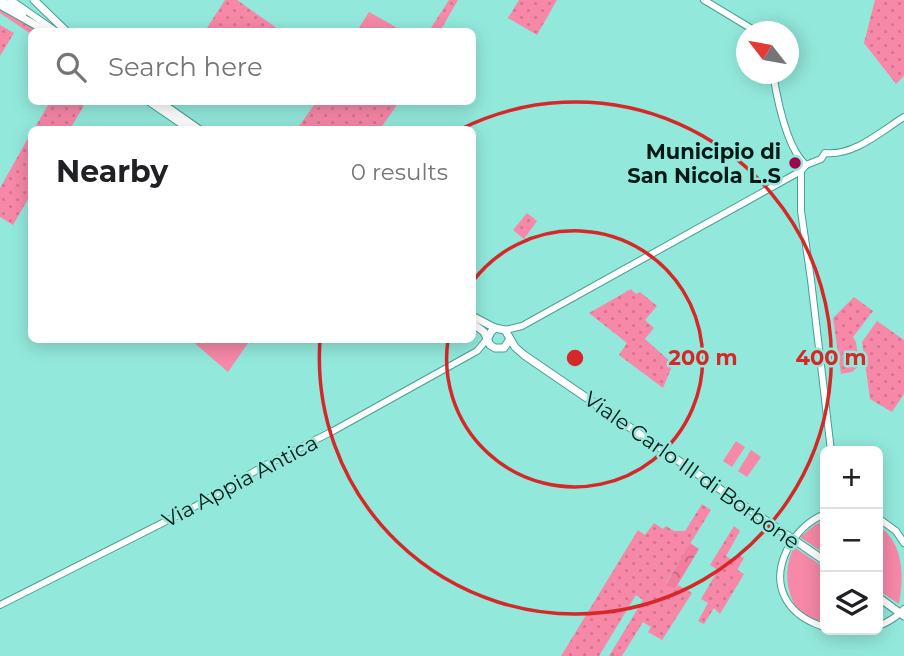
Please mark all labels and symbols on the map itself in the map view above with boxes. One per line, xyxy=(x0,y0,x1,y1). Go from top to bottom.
north arrow xyxy=(736,21,799,84)
place label: Municipio di San Nicola L.S xyxy=(627,139,781,188)
marker: Municipio di San Nicola L.S xyxy=(787,155,803,171)
text: 200 m xyxy=(669,345,737,370)
text: 400 m xyxy=(796,345,866,370)
centre of rings xyxy=(563,346,587,370)
street label: Viale Carlo III di Borbone xyxy=(579,386,805,554)
street label: Via Appia Antica xyxy=(158,429,322,533)

